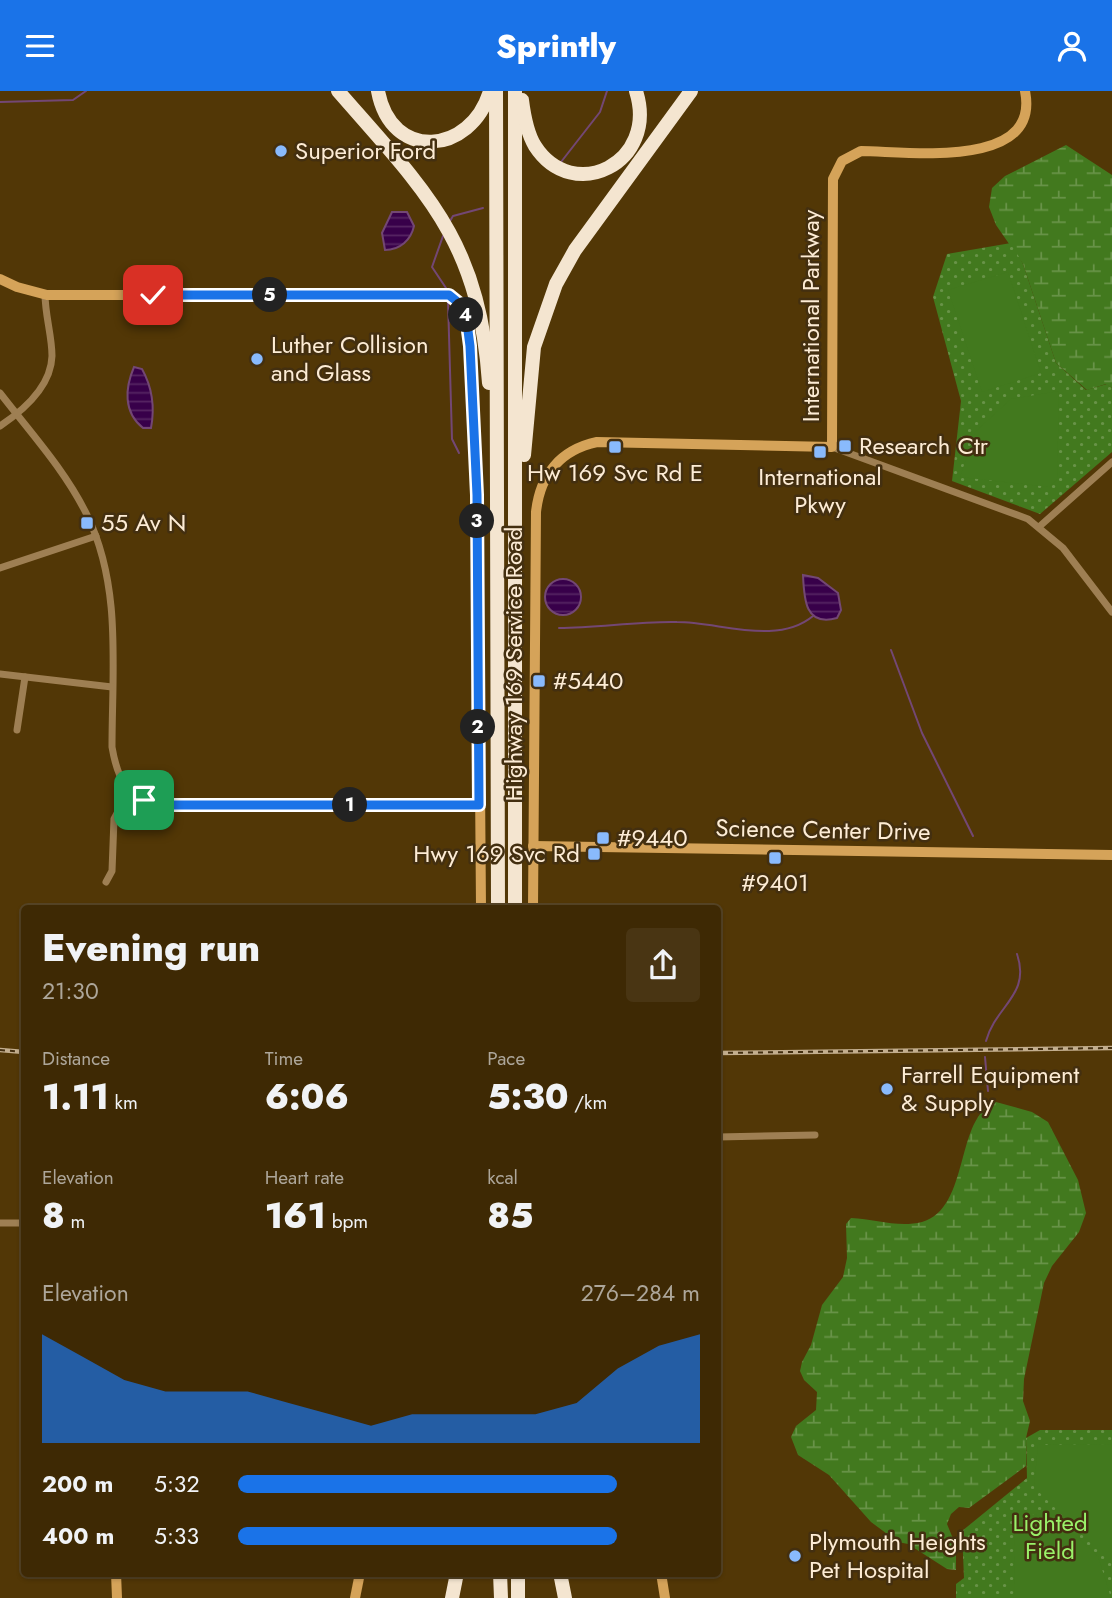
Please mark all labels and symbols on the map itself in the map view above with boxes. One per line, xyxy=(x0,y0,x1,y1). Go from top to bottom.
place label: Superior Ford xyxy=(295,133,436,168)
marker: Superior Ford xyxy=(273,143,289,159)
street label: International Parkway xyxy=(793,209,828,422)
pin xyxy=(123,265,183,325)
pin: 5 xyxy=(252,277,288,313)
pin: 4 xyxy=(448,297,484,333)
place label: Luther Collision and Glass xyxy=(271,327,429,390)
marker: Luther Collision and Glass xyxy=(249,351,265,367)
place label: Research Ctr xyxy=(859,428,989,463)
marker: Research Ctr xyxy=(837,438,853,454)
marker: Hw 169 Svc Rd E xyxy=(607,439,623,455)
marker: International Pkwy xyxy=(812,444,828,460)
place label: Hw 169 Svc Rd E xyxy=(527,455,703,490)
place label: International Pkwy xyxy=(758,459,882,522)
pin: 3 xyxy=(460,503,494,539)
place label: 55 Av N xyxy=(101,505,186,540)
marker: 55 Av N xyxy=(79,515,95,531)
street label: Highway 169 Service Road xyxy=(496,527,531,801)
place label: #5440 xyxy=(553,663,623,698)
marker: #5440 xyxy=(531,673,547,689)
pin: 2 xyxy=(461,709,496,745)
pin xyxy=(114,770,174,830)
pin: 1 xyxy=(332,787,368,823)
street label: Science Center Drive xyxy=(715,810,931,849)
place label: #9440 xyxy=(617,820,688,855)
marker: #9440 xyxy=(595,830,611,846)
place label: Hwy 169 Svc Rd xyxy=(413,836,580,871)
marker: Hwy 169 Svc Rd xyxy=(586,846,602,862)
marker: #9401 xyxy=(767,850,783,866)
place label: #9401 xyxy=(741,865,809,900)
place label: Farrell Equipment & Supply xyxy=(901,1057,1080,1120)
marker: Farrell Equipment & Supply xyxy=(879,1081,895,1097)
park label: Lighted Field xyxy=(1012,1505,1088,1568)
place label: Plymouth Heights Pet Hospital xyxy=(809,1524,986,1587)
marker: Plymouth Heights Pet Hospital xyxy=(787,1548,803,1564)

